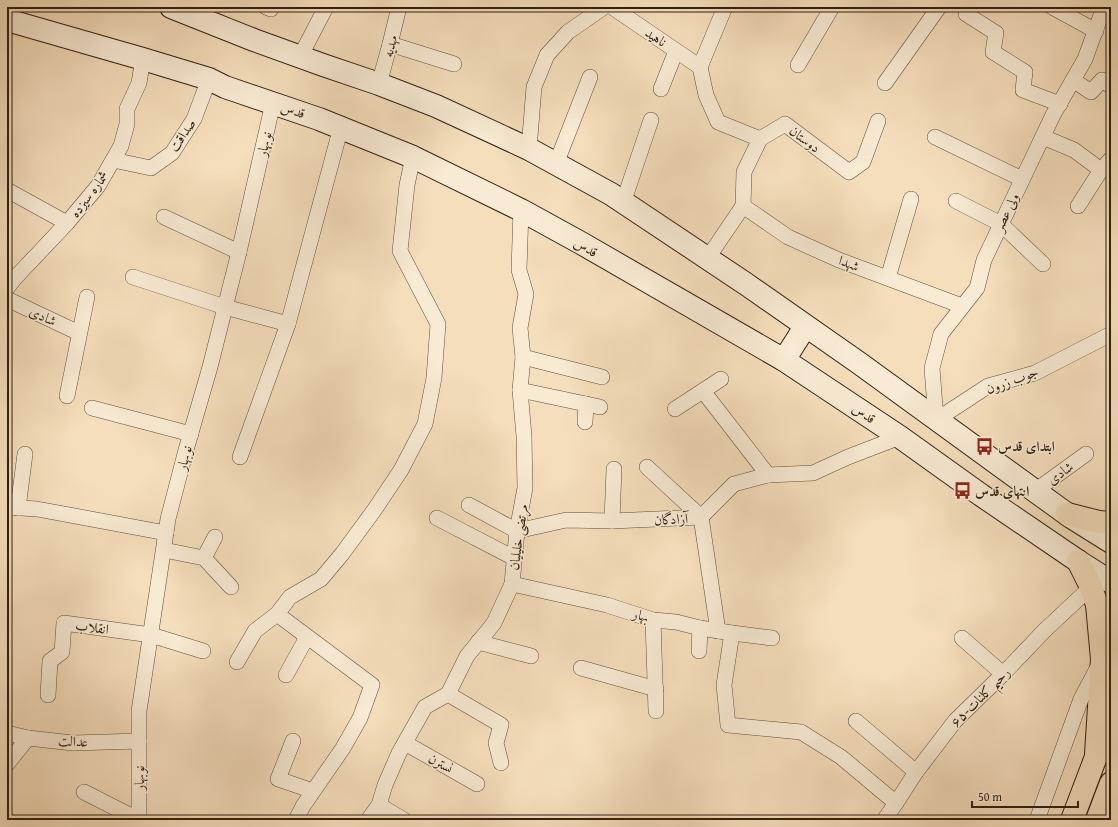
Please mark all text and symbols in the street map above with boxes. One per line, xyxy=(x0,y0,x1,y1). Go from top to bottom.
street label: ناهید xyxy=(641,22,671,52)
street label: مهدیه xyxy=(377,33,403,59)
street label: قدس xyxy=(278,97,308,123)
street label: صداقت xyxy=(164,115,200,155)
street label: دوستان xyxy=(785,121,825,157)
street label: نوبهار xyxy=(251,129,277,160)
street label: شماره سیزده xyxy=(65,166,113,222)
street label: ولی عصر xyxy=(987,190,1024,236)
street label: قدس xyxy=(570,232,602,262)
street label: شهدا xyxy=(836,250,863,276)
street label: شادی xyxy=(26,301,60,331)
street label: جوب زرون xyxy=(983,361,1041,399)
street label: قدس xyxy=(848,398,880,428)
bus stop icon: ابتدای قدس xyxy=(975,436,995,456)
place label: ابتدای قدس xyxy=(998,436,1055,456)
street label: نوبهار xyxy=(171,443,197,475)
street label: شادی xyxy=(1043,457,1077,489)
bus stop icon: انتهای قدس xyxy=(952,481,972,501)
place label: انتهای قدس xyxy=(975,481,1029,501)
street label: مرتضی خلیلیان xyxy=(503,502,533,571)
street label: آزادگان xyxy=(653,508,690,530)
street label: بهار xyxy=(628,602,652,627)
street label: انقلاب xyxy=(74,615,110,639)
street label: ۶۵-رحیم کلنات xyxy=(946,663,1017,734)
street label: عدالت xyxy=(58,730,88,752)
street label: نسترن xyxy=(425,748,457,778)
street label: نوبهار xyxy=(129,765,149,792)
scale bar xyxy=(972,783,1078,809)
text: 50 m xyxy=(978,788,1002,805)

